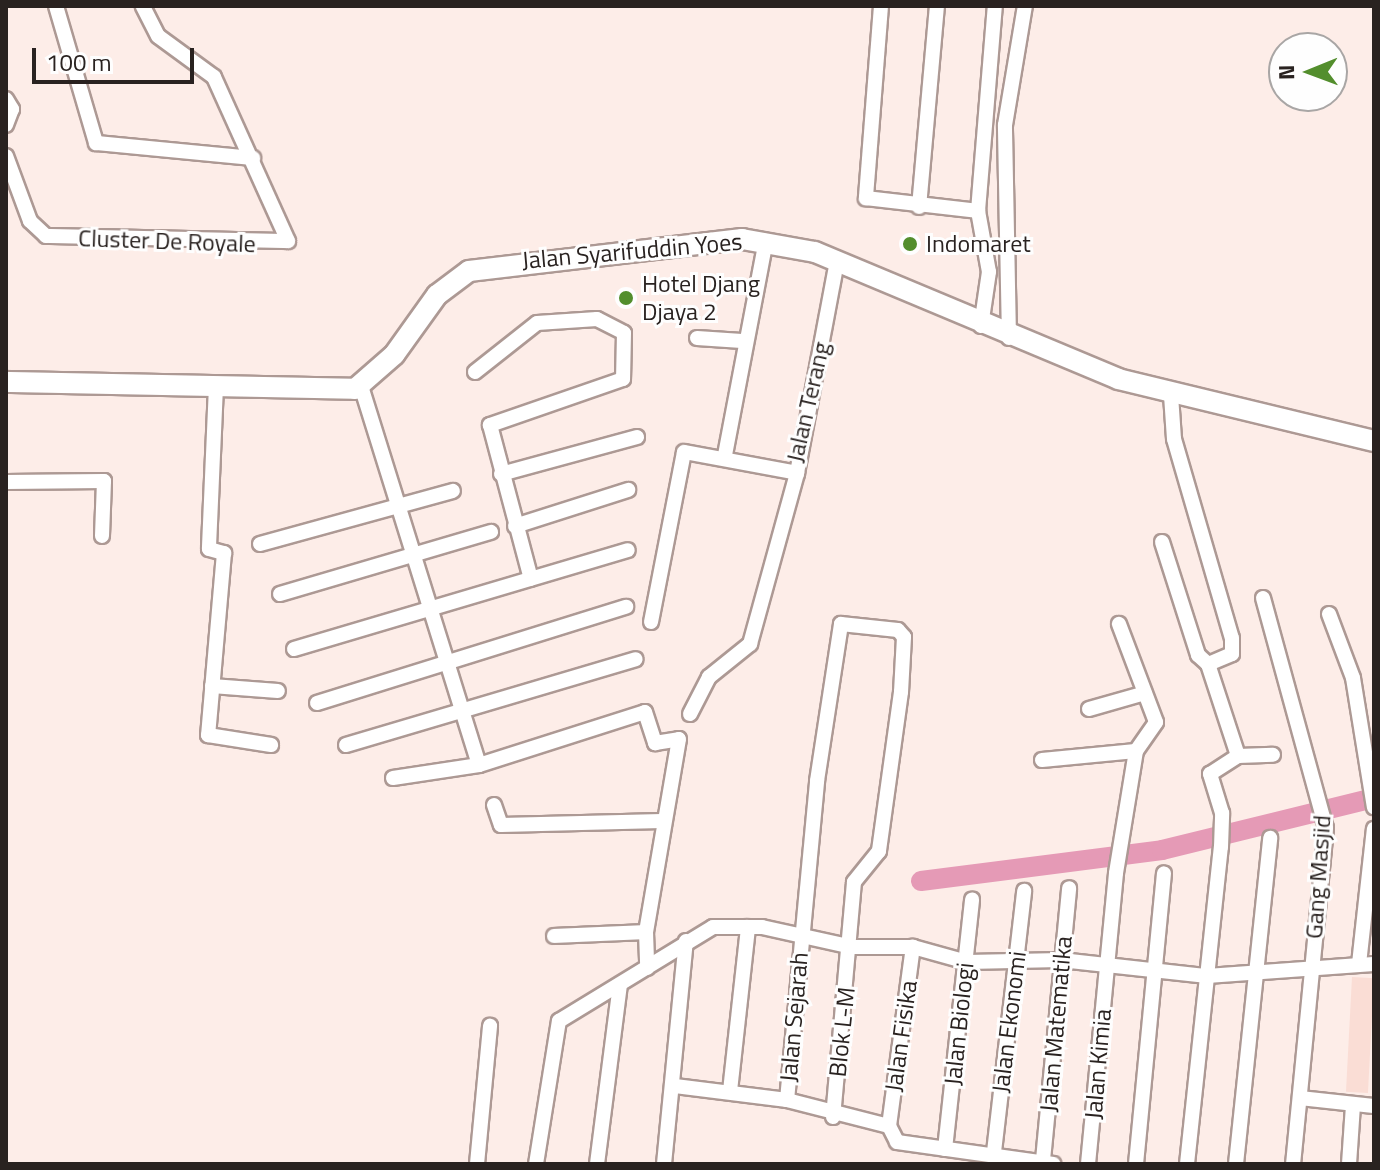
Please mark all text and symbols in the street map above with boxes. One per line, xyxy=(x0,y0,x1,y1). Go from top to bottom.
scale bar xyxy=(36,32,198,82)
north arrow xyxy=(1268,32,1348,112)
text: 100 m xyxy=(46,44,112,80)
text: N xyxy=(1269,64,1303,80)
street label: Cluster De Royale xyxy=(78,224,256,258)
street label: Jalan Syarifuddin Yoes xyxy=(521,227,743,275)
place label: Indomaret xyxy=(926,230,1031,258)
marker: Indomaret xyxy=(901,235,919,253)
place label: Hotel Djang Djaya 2 xyxy=(642,270,760,326)
marker: Hotel Djang Djaya 2 xyxy=(617,289,635,307)
street label: Jalan Terang xyxy=(780,339,836,465)
street label: Gang Masjid xyxy=(1299,814,1337,940)
street label: Jalan Matematika xyxy=(1034,935,1078,1113)
street label: Jalan Ekonomi xyxy=(986,949,1032,1095)
street label: Jalan Sejarah xyxy=(774,951,814,1083)
street label: Jalan Biologi xyxy=(938,961,980,1087)
street label: Jalan Fisika xyxy=(879,978,923,1094)
street label: Blok L-M xyxy=(823,986,861,1078)
street label: Jalan Kimia xyxy=(1079,1007,1117,1121)

